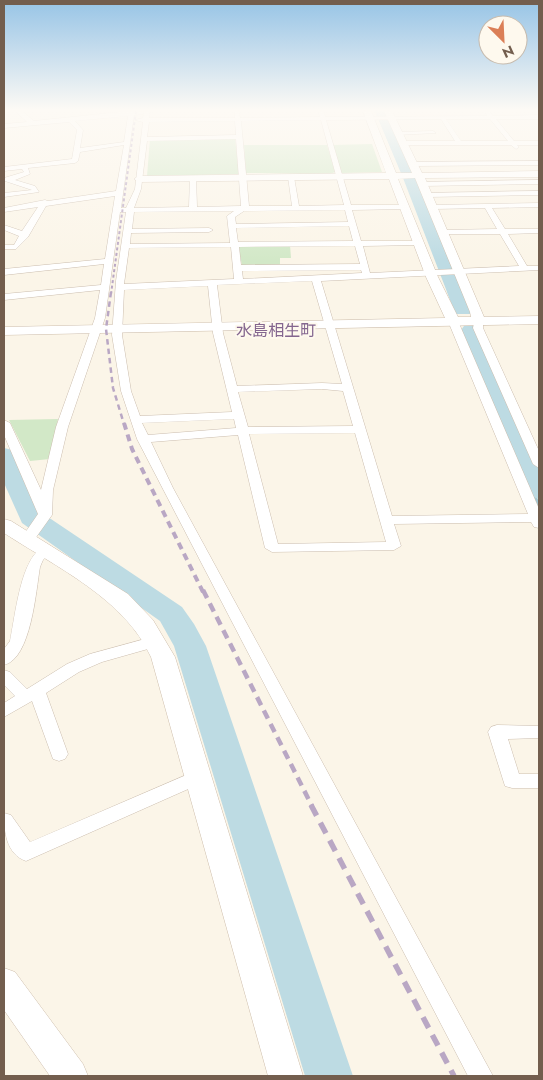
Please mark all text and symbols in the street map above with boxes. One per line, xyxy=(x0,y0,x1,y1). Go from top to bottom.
north arrow xyxy=(478,15,528,65)
text: N xyxy=(499,40,517,63)
district label: 水島相生町 xyxy=(236,319,316,342)

